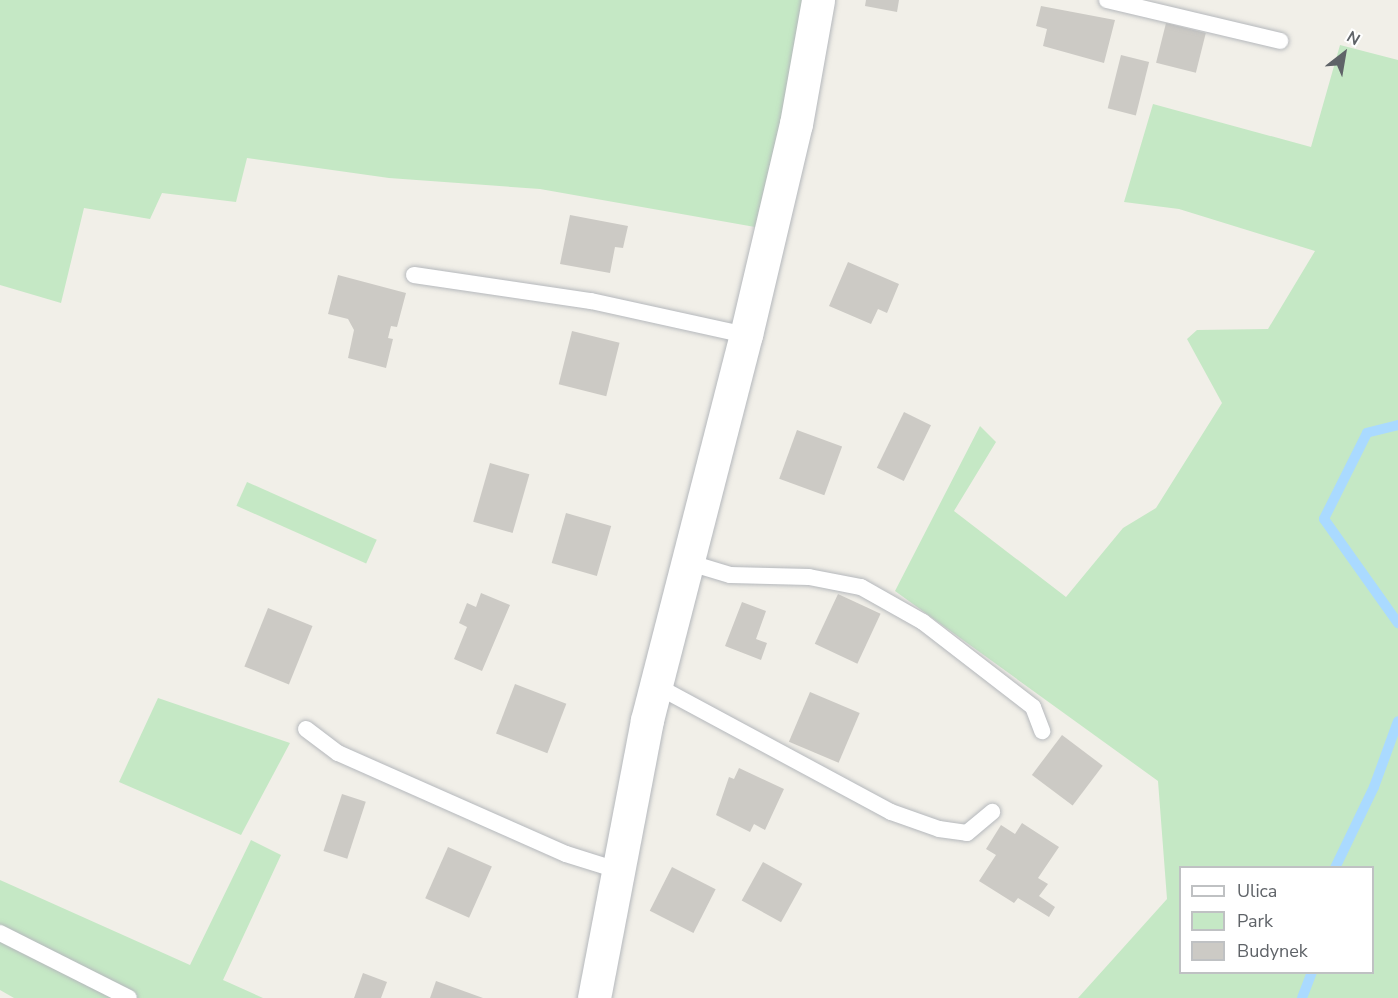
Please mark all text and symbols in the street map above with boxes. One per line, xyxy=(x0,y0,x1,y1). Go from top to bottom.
north arrow xyxy=(1314,24,1374,84)
text: N xyxy=(1342,26,1364,51)
legend xyxy=(1179,866,1374,974)
text: Ulica xyxy=(1237,879,1277,903)
text: Park xyxy=(1237,909,1273,933)
text: Budynek xyxy=(1237,939,1308,963)

